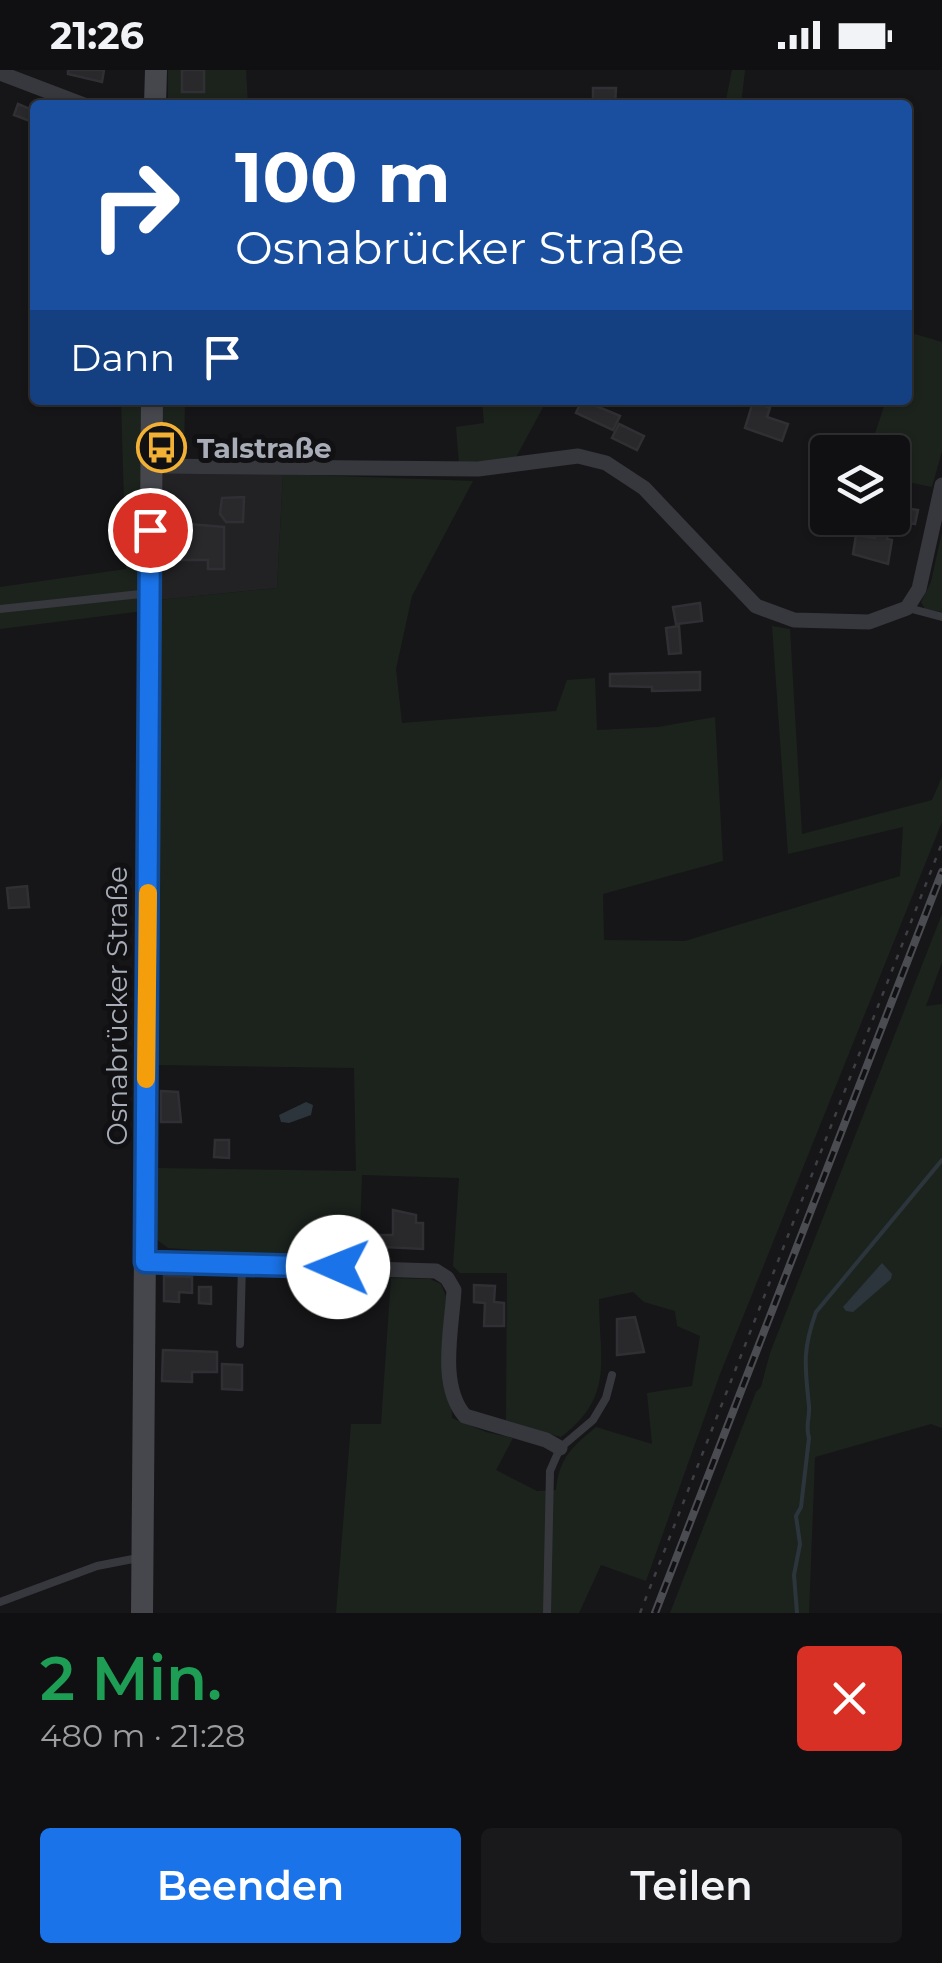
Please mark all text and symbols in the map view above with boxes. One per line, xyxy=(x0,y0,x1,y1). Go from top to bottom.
text: 21:26 xyxy=(50,12,144,59)
text: 100 m xyxy=(235,134,451,220)
icon: right xyxy=(70,140,200,270)
text: Osnabrücker Straße xyxy=(235,220,684,275)
icon: arrive xyxy=(195,330,250,385)
text: Dann xyxy=(70,334,175,381)
bus stop icon: Talstraße xyxy=(136,422,188,474)
place label: Talstraße xyxy=(197,431,332,465)
map controls xyxy=(810,435,910,535)
button: layers xyxy=(810,435,910,535)
pin xyxy=(108,488,193,573)
icon: arrive xyxy=(123,503,178,558)
street label: Osnabrücker Straße xyxy=(100,866,134,1146)
position arrow xyxy=(286,1215,390,1319)
text: 2 Min. xyxy=(40,1642,222,1715)
button: close xyxy=(797,1646,902,1751)
text: 480 m · 21:28 xyxy=(40,1716,245,1755)
button: Beenden xyxy=(40,1828,461,1943)
button: Teilen xyxy=(481,1828,902,1943)

